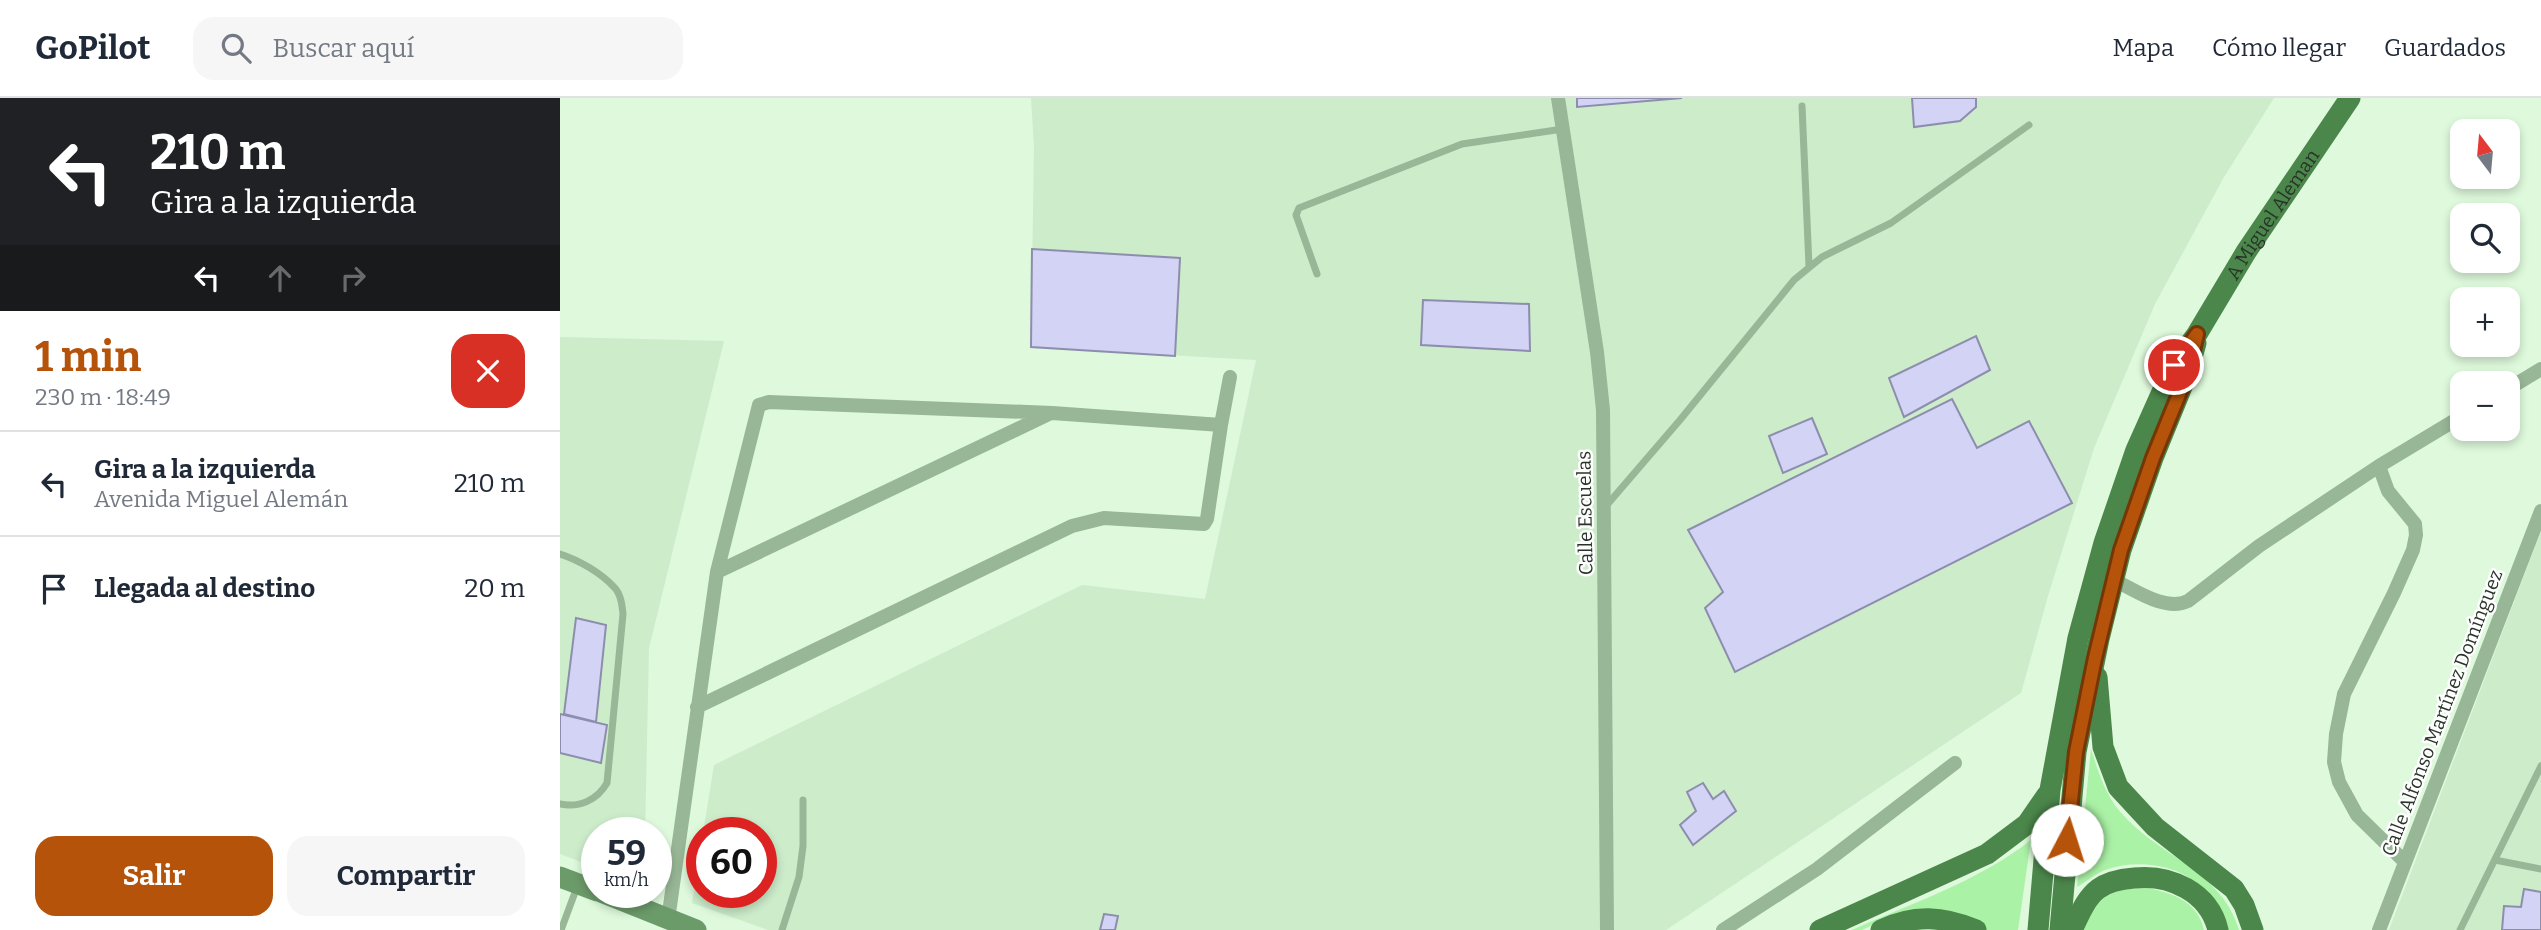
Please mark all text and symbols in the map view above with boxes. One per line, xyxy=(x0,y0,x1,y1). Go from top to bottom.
search box xyxy=(193,17,683,80)
text: GoPilot xyxy=(35,28,151,68)
icon: search xyxy=(217,29,255,67)
text: Buscar aquí xyxy=(273,33,414,64)
text: Mapa xyxy=(2113,34,2174,62)
text: Cómo llegar xyxy=(2212,34,2346,62)
text: Guardados xyxy=(2384,34,2506,62)
north arrow xyxy=(2450,119,2520,189)
map controls xyxy=(2450,119,2520,441)
text: 210 m xyxy=(150,123,285,182)
icon: left xyxy=(35,126,126,217)
street label: A Miguel Aleman xyxy=(2221,145,2324,284)
text: Gira a la izquierda xyxy=(150,183,417,221)
button: search xyxy=(2450,203,2520,273)
icon: left xyxy=(188,259,226,297)
icon: ahead xyxy=(261,259,299,297)
icon: right xyxy=(334,259,372,297)
button: + xyxy=(2450,287,2520,357)
text: 1 min xyxy=(35,332,141,382)
button: close xyxy=(451,334,525,408)
pin xyxy=(2144,335,2204,395)
icon: arrive xyxy=(2155,346,2193,384)
button: − xyxy=(2450,371,2520,441)
text: 230 m · 18:49 xyxy=(35,383,171,411)
street label: Calle Escuelas xyxy=(1572,451,1598,575)
text: Gira a la izquierda xyxy=(94,454,316,485)
icon: left xyxy=(35,465,73,503)
text: 210 m xyxy=(454,468,525,499)
text: Avenida Miguel Alemán xyxy=(94,485,348,513)
street label: Calle Alfonso Martínez Domínguez xyxy=(2377,567,2507,859)
icon: arrive xyxy=(35,570,73,608)
text: Llegada al destino xyxy=(94,573,315,604)
text: 20 m xyxy=(464,573,525,604)
position arrow xyxy=(2030,803,2104,877)
speed limit sign: 60 xyxy=(686,817,777,908)
text: 59 xyxy=(607,832,646,874)
button: Salir xyxy=(35,836,273,916)
button: Compartir xyxy=(287,836,525,916)
text: km/h xyxy=(604,869,649,891)

